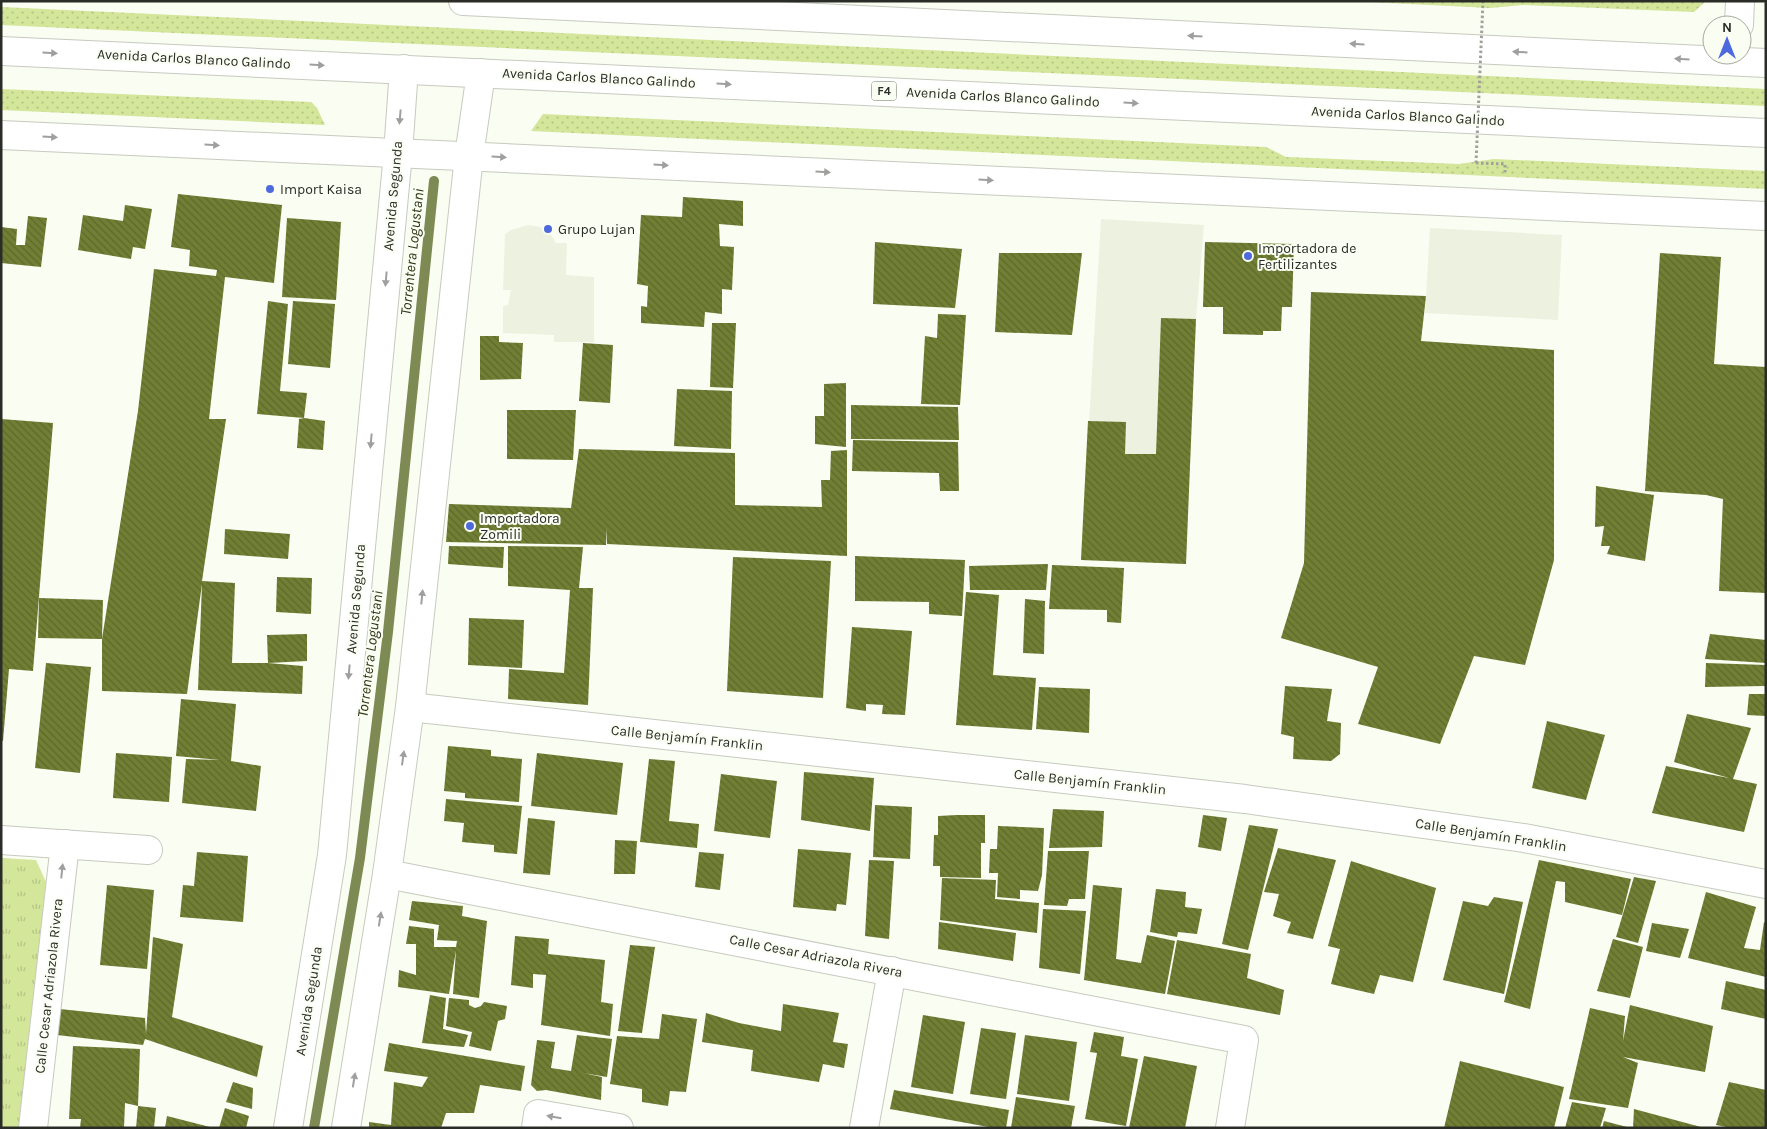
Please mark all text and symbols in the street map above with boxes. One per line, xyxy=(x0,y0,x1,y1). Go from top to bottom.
north arrow xyxy=(1702,15,1752,65)
text: N xyxy=(1722,19,1732,36)
one-way arrow xyxy=(1187,32,1203,40)
one-way arrow xyxy=(1349,40,1365,48)
street label: Avenida Carlos Blanco Galindo xyxy=(97,45,291,73)
one-way arrow xyxy=(1512,47,1528,55)
one-way arrow xyxy=(42,49,58,57)
one-way arrow xyxy=(1674,55,1690,63)
one-way arrow xyxy=(309,61,325,69)
street label: Avenida Carlos Blanco Galindo xyxy=(502,64,696,92)
one-way arrow xyxy=(716,80,732,88)
road number: F4 xyxy=(872,82,896,100)
street label: Avenida Carlos Blanco Galindo xyxy=(906,83,1100,111)
one-way arrow xyxy=(1124,99,1140,107)
street label: Avenida Carlos Blanco Galindo xyxy=(1311,102,1505,130)
one-way arrow xyxy=(396,109,404,125)
one-way arrow xyxy=(42,134,58,142)
street label: Avenida Segunda xyxy=(380,140,406,252)
one-way arrow xyxy=(205,141,221,149)
one-way arrow xyxy=(491,153,507,161)
one-way arrow xyxy=(653,161,669,169)
one-way arrow xyxy=(816,169,832,177)
one-way arrow xyxy=(978,176,994,184)
place label: Import Kaisa xyxy=(280,181,362,198)
marker: Import Kaisa xyxy=(264,183,276,195)
water label: Torrentera Logustani xyxy=(396,188,428,316)
place label: Grupo Lujan xyxy=(558,221,635,238)
marker: Grupo Lujan xyxy=(542,223,554,235)
place label: Importadora de Fertilizantes xyxy=(1258,240,1356,273)
marker: Importadora de Fertilizantes xyxy=(1242,250,1254,262)
one-way arrow xyxy=(382,271,390,287)
one-way arrow xyxy=(367,433,375,449)
place label: Importadora Zomili xyxy=(480,510,560,543)
marker: Importadora Zomili xyxy=(464,520,476,532)
street label: Avenida Segunda xyxy=(343,543,369,655)
water label: Torrentera Logustani xyxy=(353,589,387,719)
one-way arrow xyxy=(418,589,426,605)
one-way arrow xyxy=(345,665,353,681)
street label: Calle Benjamín Franklin xyxy=(610,722,764,754)
one-way arrow xyxy=(399,750,407,766)
street label: Calle Benjamín Franklin xyxy=(1013,766,1167,798)
street label: Calle Benjamín Franklin xyxy=(1414,815,1568,855)
one-way arrow xyxy=(58,862,66,878)
street label: Calle Cesar Adriazola Rivera xyxy=(31,898,67,1074)
one-way arrow xyxy=(376,911,384,927)
street label: Calle Cesar Adriazola Rivera xyxy=(728,931,904,981)
street label: Avenida Segunda xyxy=(292,945,326,1057)
one-way arrow xyxy=(350,1071,358,1087)
one-way arrow xyxy=(546,1112,562,1120)

